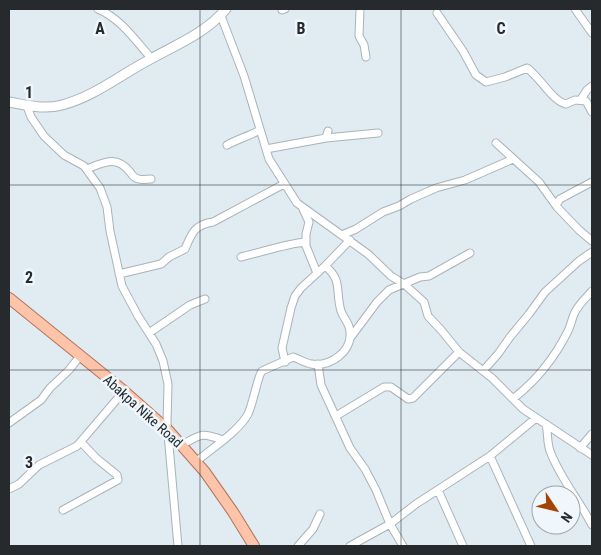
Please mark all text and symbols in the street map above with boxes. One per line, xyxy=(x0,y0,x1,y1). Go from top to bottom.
text: A xyxy=(95,19,105,38)
text: B xyxy=(297,19,306,38)
text: C xyxy=(496,19,506,38)
text: 1 xyxy=(25,83,33,102)
text: 2 xyxy=(25,268,33,287)
street label: Abakpa Nike Road xyxy=(100,371,186,451)
text: 3 xyxy=(25,453,33,472)
north arrow xyxy=(531,485,581,535)
text: N xyxy=(558,509,576,526)

